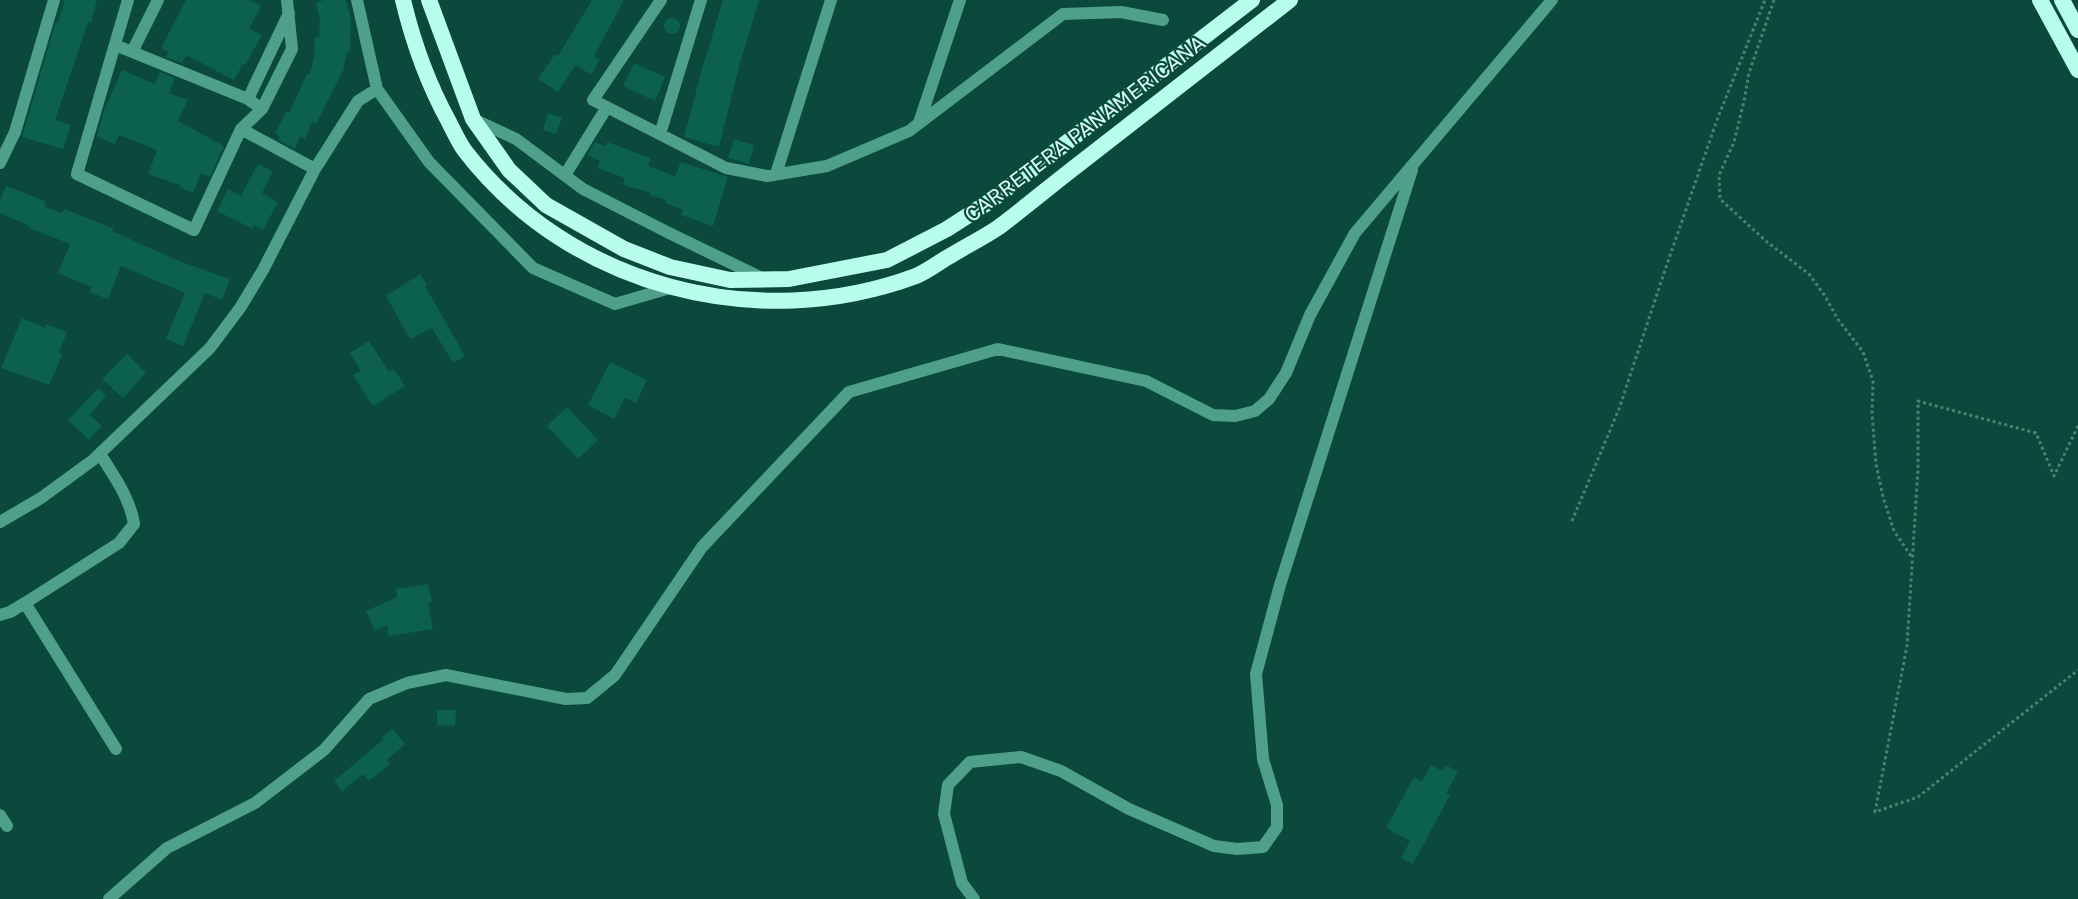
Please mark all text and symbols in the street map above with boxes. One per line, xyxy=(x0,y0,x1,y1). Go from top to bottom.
street label: CARRETERA PANAMERICANA xyxy=(959,29,1210,227)

